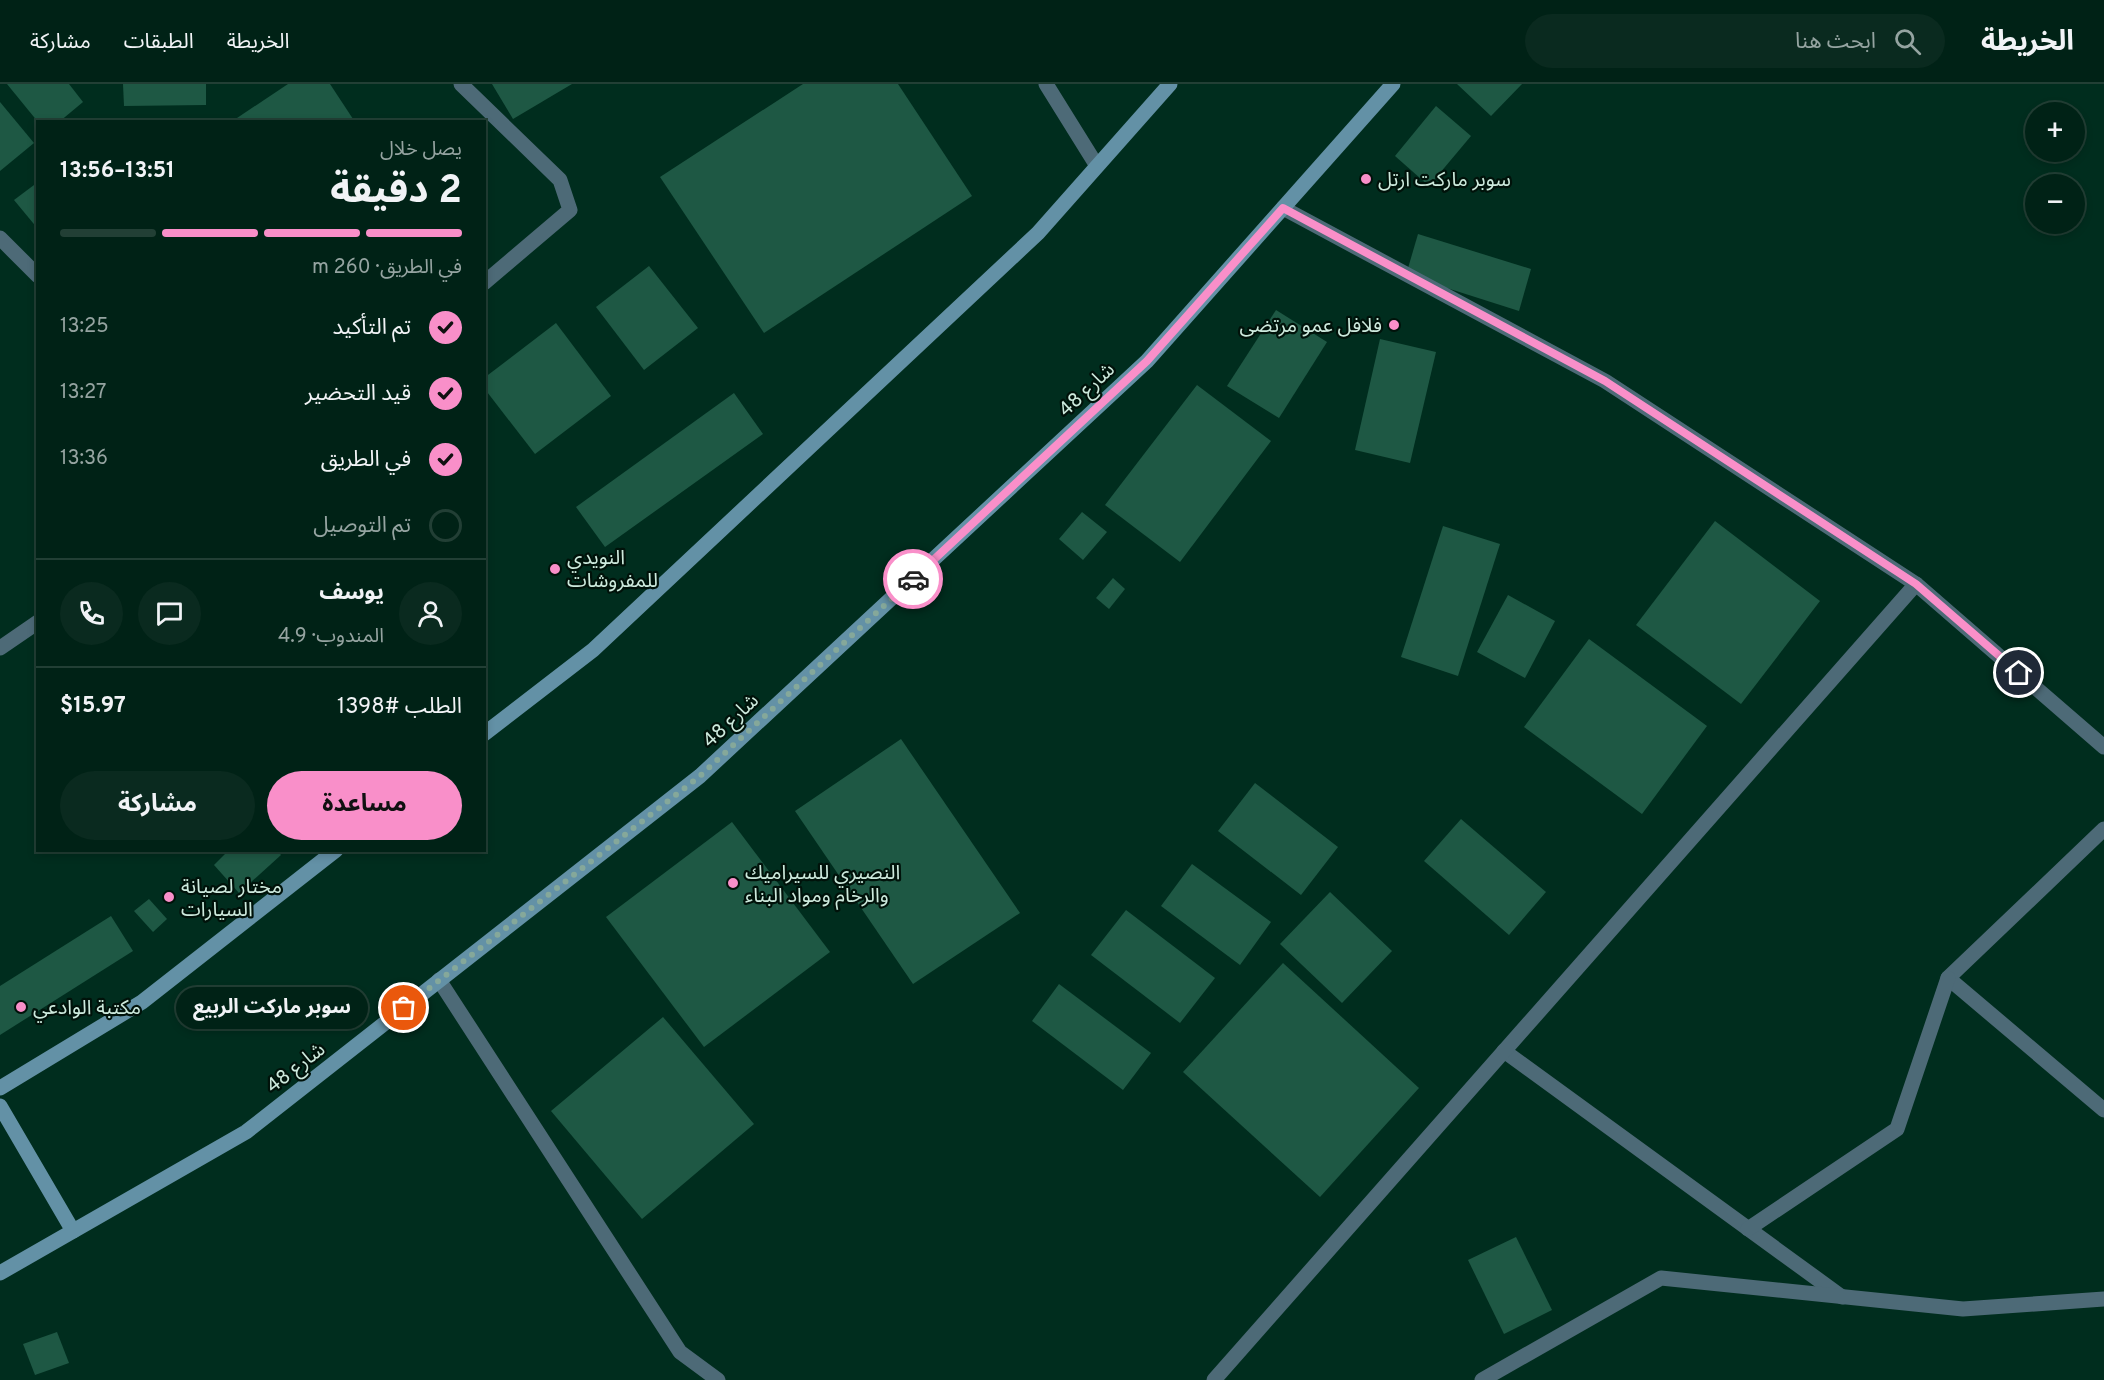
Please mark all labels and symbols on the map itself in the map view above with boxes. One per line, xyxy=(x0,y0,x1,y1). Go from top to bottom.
place label: سوبر ماركت ارتل xyxy=(1378,168,1511,194)
marker: سوبر ماركت ارتل xyxy=(1359,172,1373,186)
place label: فلافل عمو مرتضى xyxy=(1240,314,1382,340)
marker: فلافل عمو مرتضى xyxy=(1387,318,1401,332)
street label: شارع 48 xyxy=(1054,358,1121,423)
place label: النويدي للمفروشات xyxy=(567,546,658,595)
courier xyxy=(883,549,943,609)
marker: النويدي للمفروشات xyxy=(548,562,562,576)
pin xyxy=(1993,647,2044,698)
street label: شارع 48 xyxy=(698,689,765,754)
place label: النصيري للسيراميك والرخام ومواد البناء xyxy=(745,861,900,910)
place label: مختار لصيانة السيارات xyxy=(181,875,282,924)
marker: النصيري للسيراميك والرخام ومواد البناء xyxy=(726,876,740,890)
marker: مختار لصيانة السيارات xyxy=(162,890,176,904)
pin xyxy=(378,982,429,1033)
callout: سوبر ماركت الربيع xyxy=(176,987,368,1029)
place label: مكتبة الوادعي xyxy=(33,996,141,1023)
marker: مكتبة الوادعي xyxy=(14,1000,28,1014)
street label: شارع 48 xyxy=(261,1037,331,1100)

